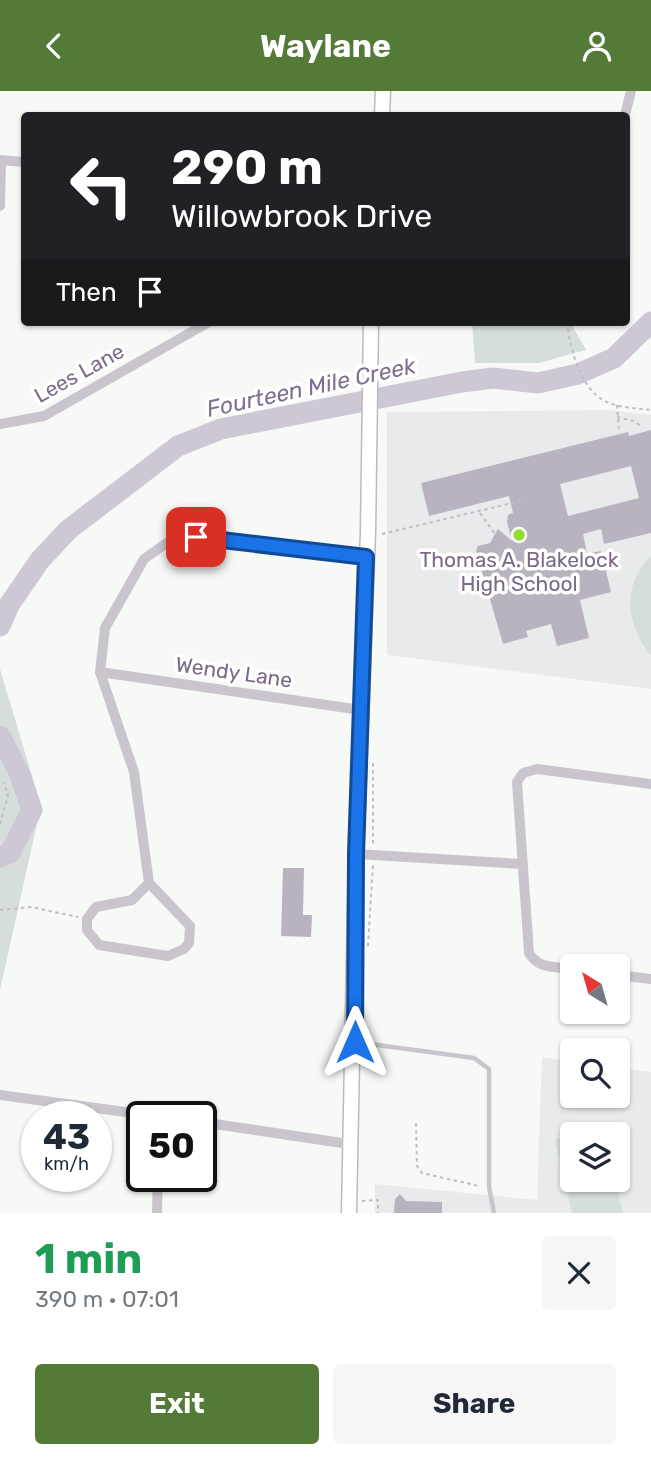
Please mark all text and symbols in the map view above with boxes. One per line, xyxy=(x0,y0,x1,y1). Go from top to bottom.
icon: back xyxy=(35,27,73,65)
text: Waylane xyxy=(260,27,391,65)
icon: person xyxy=(578,27,616,65)
text: 290 m xyxy=(171,138,323,196)
icon: left xyxy=(56,140,147,231)
text: Willowbrook Drive xyxy=(171,197,432,235)
icon: arrive xyxy=(131,273,169,311)
text: Then xyxy=(56,277,117,308)
street label: Lees Lane xyxy=(30,338,128,408)
water label: Fourteen Mile Creek xyxy=(204,351,419,423)
pin xyxy=(166,507,226,567)
icon: arrive xyxy=(177,518,215,556)
marker: Thomas A. Blakelock High School xyxy=(511,527,527,543)
place label: Thomas A. Blakelock High School xyxy=(419,547,619,596)
street label: Wendy Lane xyxy=(174,651,294,693)
north arrow xyxy=(560,954,630,1024)
map controls xyxy=(560,954,630,1192)
position arrow xyxy=(318,1005,392,1079)
button: search xyxy=(560,1038,630,1108)
speed limit sign: 50 xyxy=(126,1101,217,1192)
text: 43 xyxy=(43,1116,90,1158)
button: layers xyxy=(560,1122,630,1192)
text: km/h xyxy=(44,1153,89,1175)
text: 1 min xyxy=(35,1234,142,1284)
button: close xyxy=(542,1236,616,1310)
text: 390 m · 07:01 xyxy=(35,1285,179,1313)
button: Exit xyxy=(35,1364,319,1444)
button: Share xyxy=(333,1364,616,1444)

